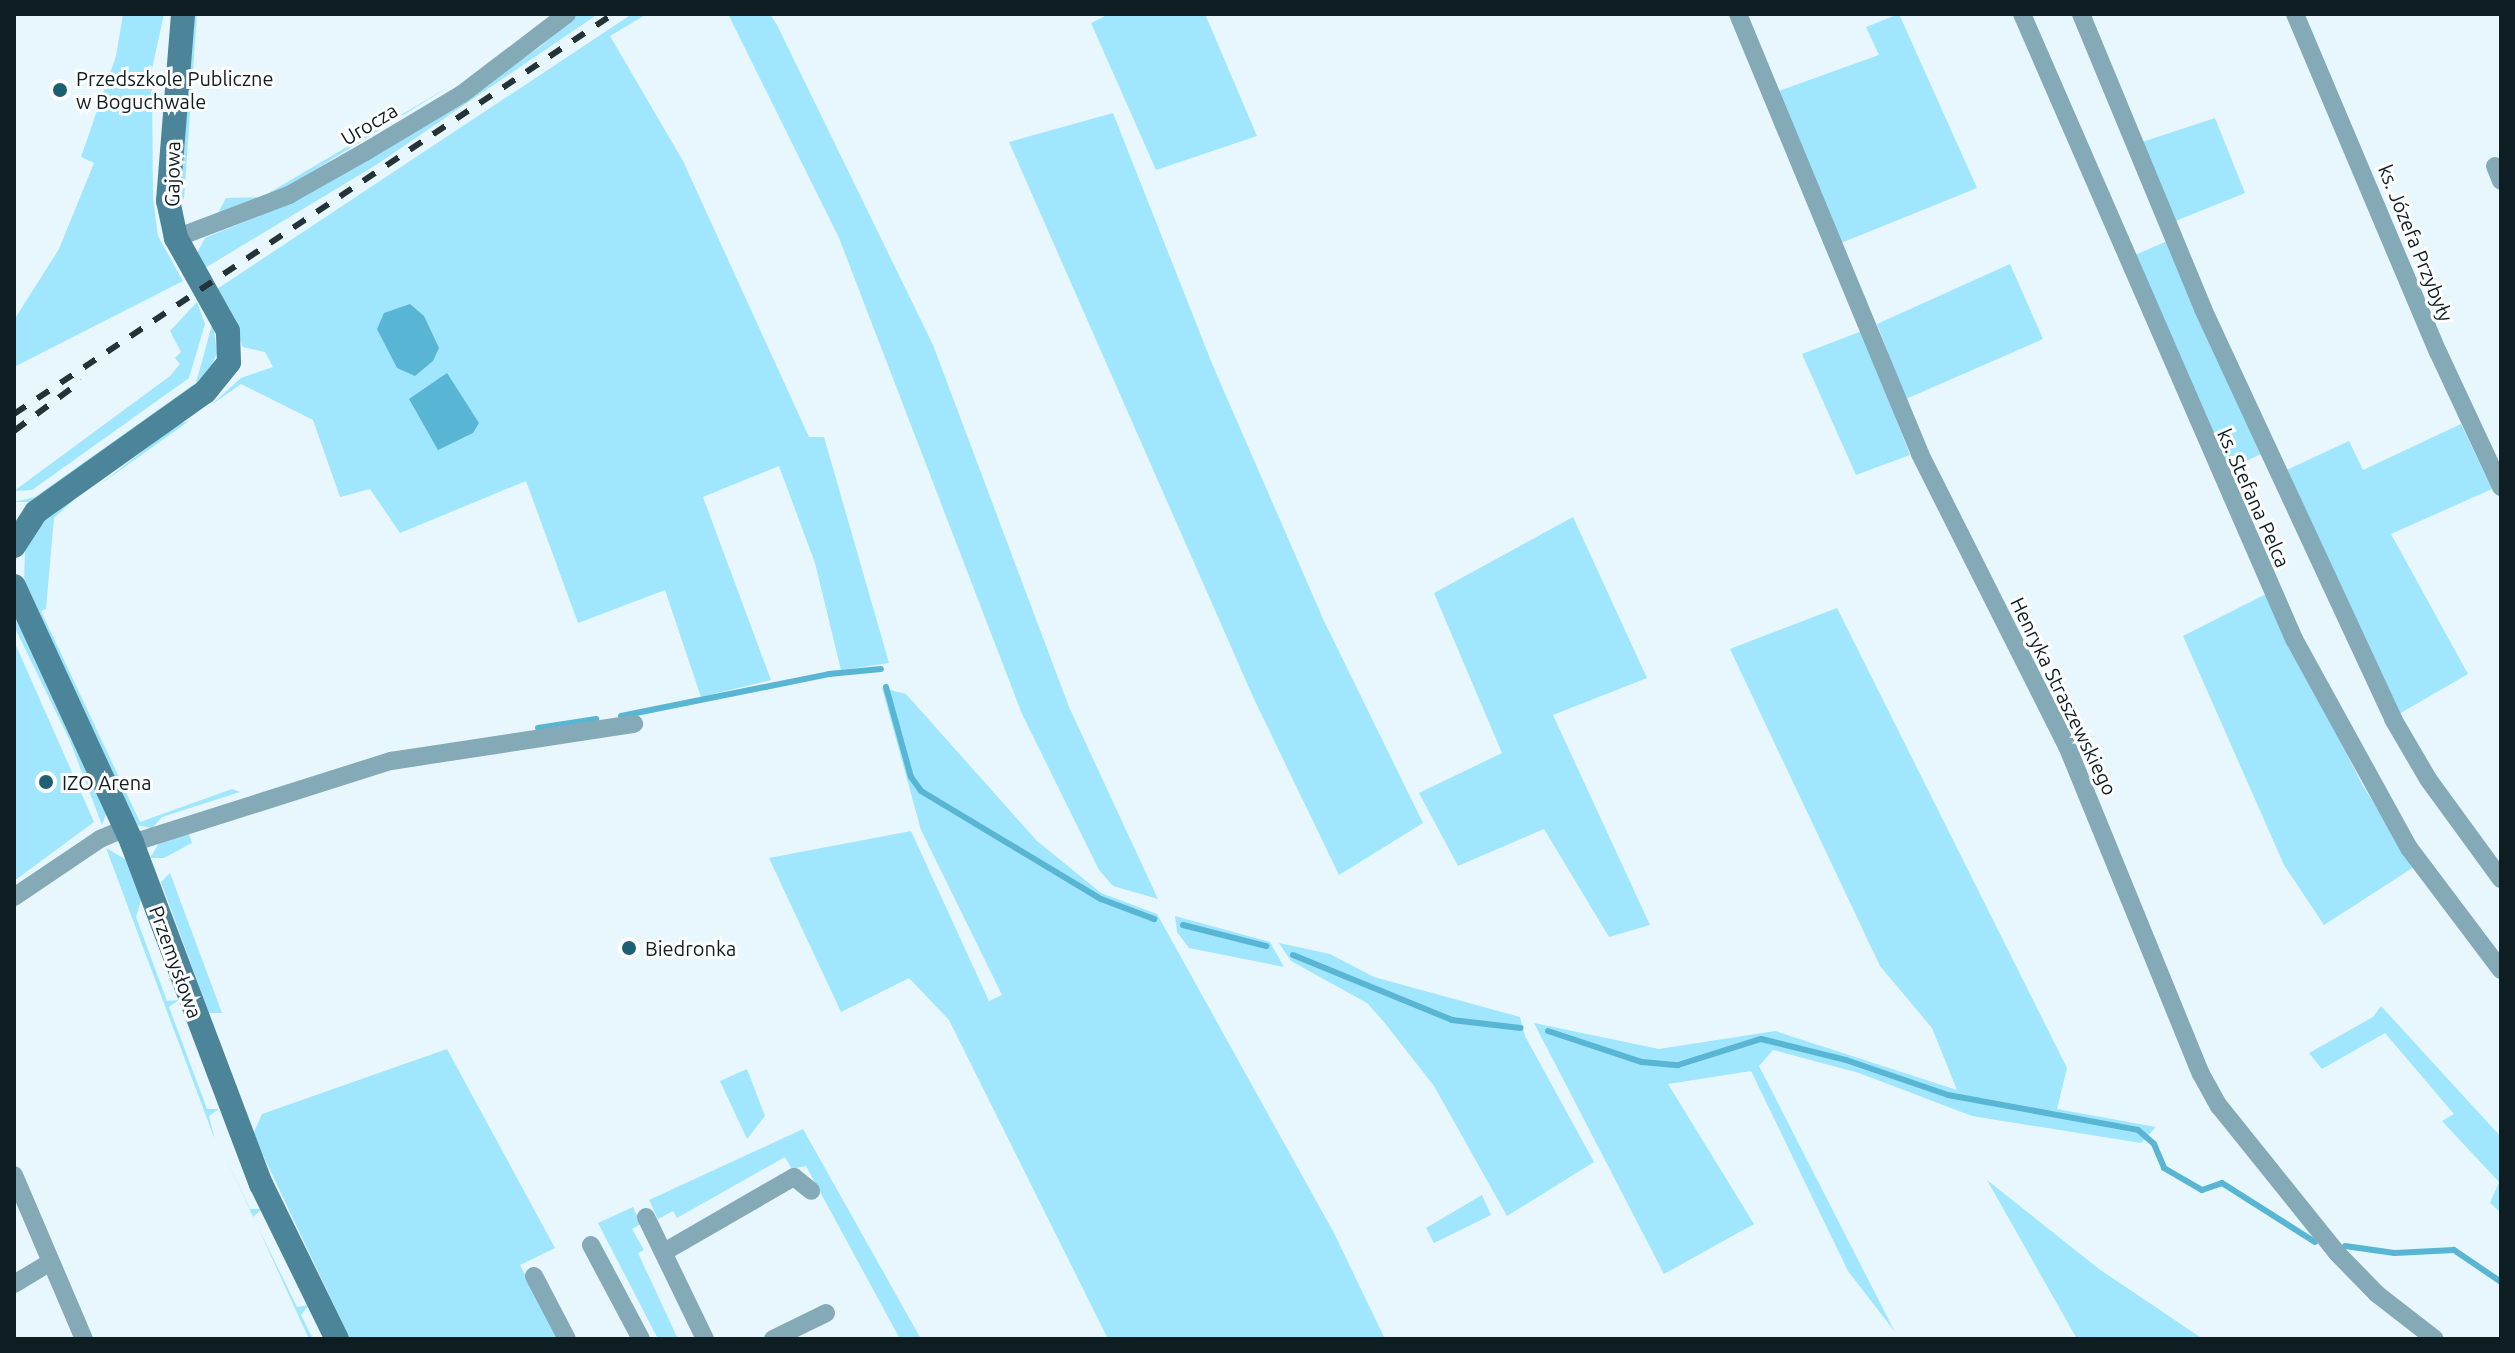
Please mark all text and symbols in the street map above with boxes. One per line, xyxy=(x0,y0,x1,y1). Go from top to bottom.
place label: Przedszkole Publiczne w Boguchwale xyxy=(76,66,274,113)
marker: Przedszkole Publiczne w Boguchwale xyxy=(51,81,69,99)
street label: Urocza xyxy=(336,98,402,150)
street label: Gajowa xyxy=(159,141,185,207)
street label: ks. Józefa Przybyły xyxy=(2374,161,2458,325)
street label: ks. Stefana Pelca xyxy=(2213,425,2295,571)
street label: Henryka Straszewskiego xyxy=(2006,593,2122,799)
place label: IZO Arena xyxy=(62,770,152,794)
marker: IZO Arena xyxy=(37,773,55,791)
street label: Przemysłowa xyxy=(145,902,207,1022)
place label: Biedronka xyxy=(645,936,736,960)
marker: Biedronka xyxy=(620,939,638,957)

